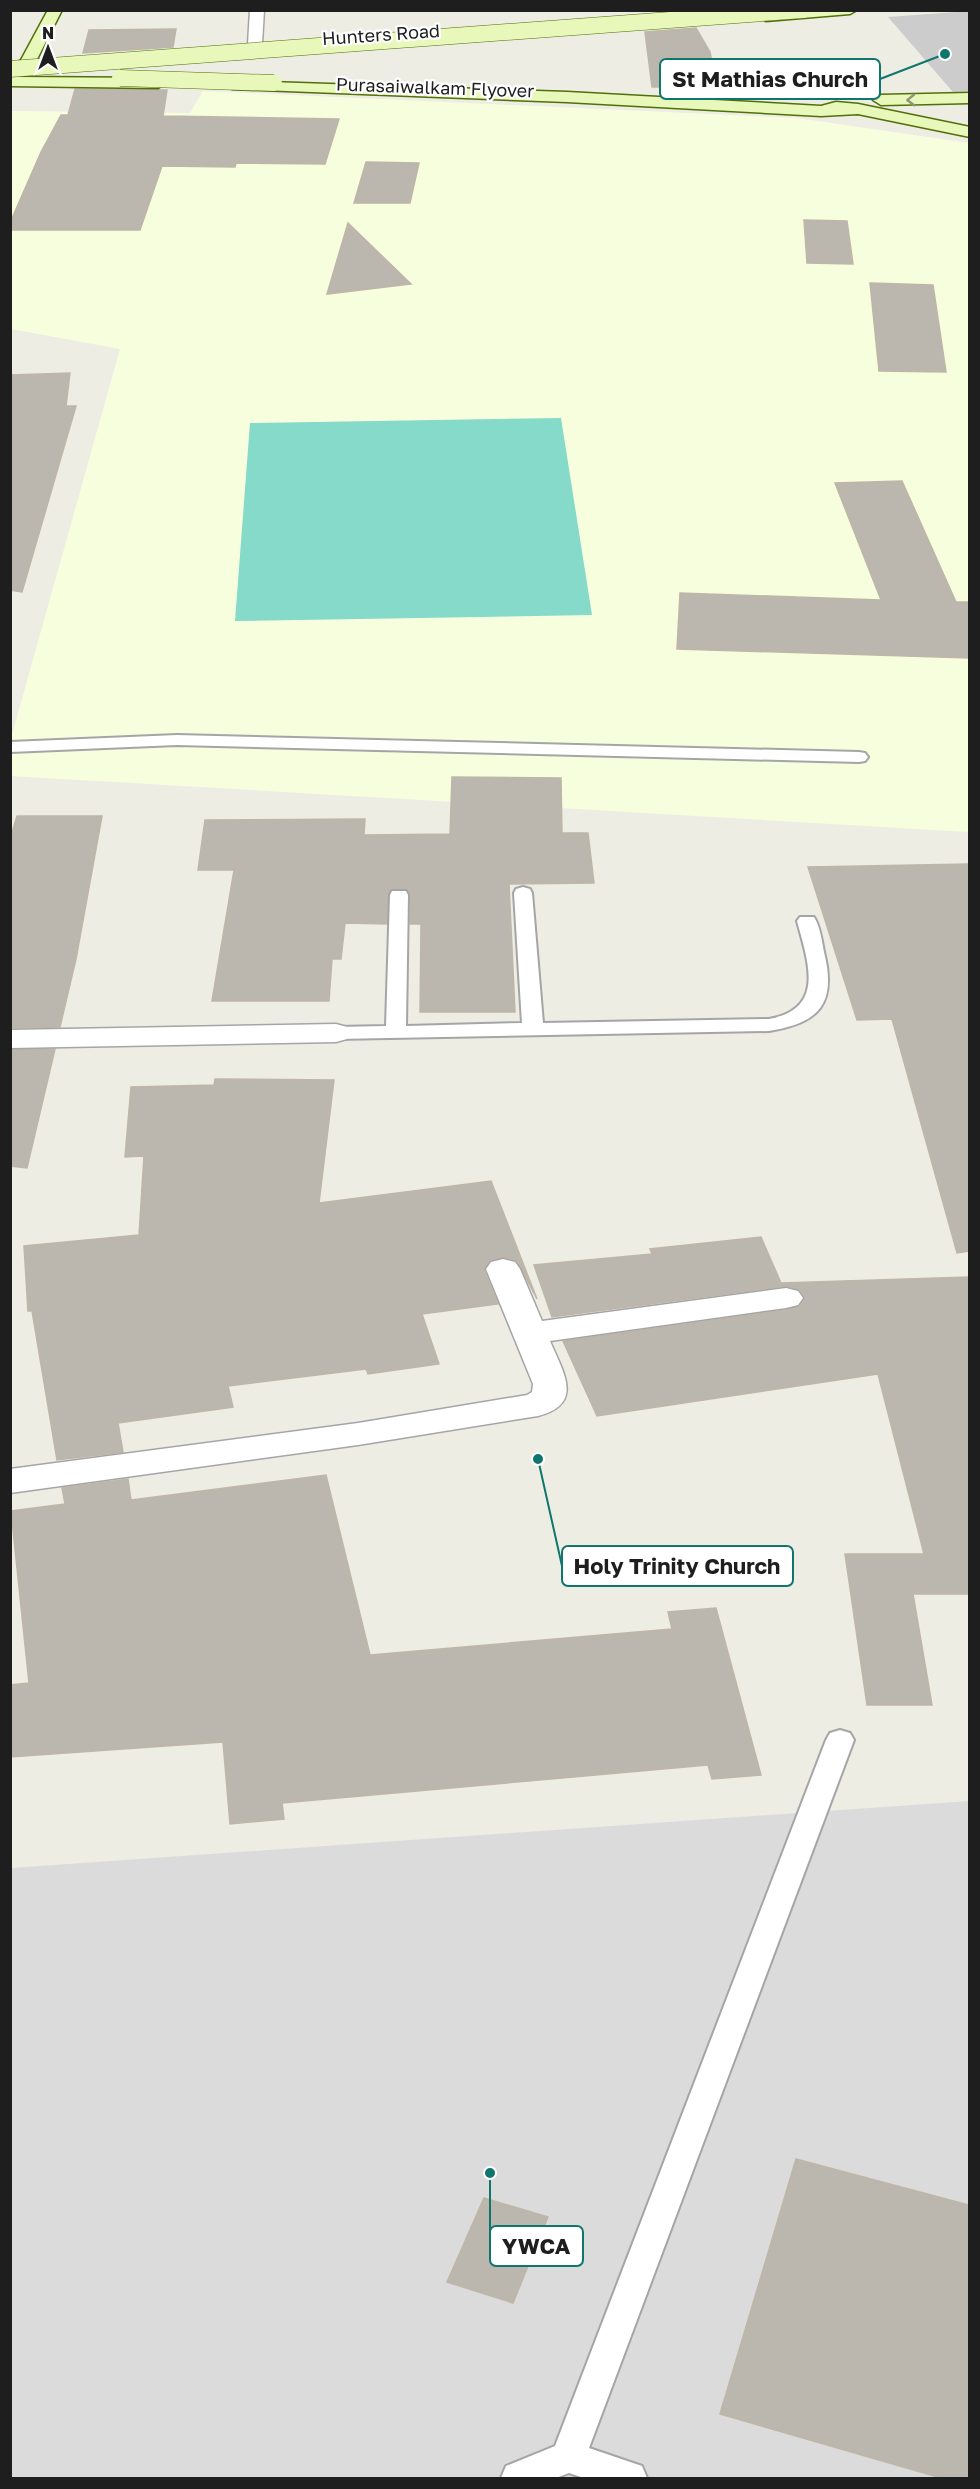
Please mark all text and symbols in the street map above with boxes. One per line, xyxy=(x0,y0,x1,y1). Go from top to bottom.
north arrow xyxy=(18,18,78,78)
street label: Hunters Road xyxy=(321,19,441,49)
text: N xyxy=(42,23,54,43)
callout: St Mathias Church xyxy=(660,59,880,99)
text: St Mathias Church xyxy=(672,65,868,92)
street label: Purasaiwalkam Flyover xyxy=(336,73,535,101)
one-way arrow xyxy=(907,93,916,106)
callout: Holy Trinity Church xyxy=(562,1546,793,1586)
text: Holy Trinity Church xyxy=(574,1552,780,1579)
callout: YWCA xyxy=(490,2226,583,2266)
text: YWCA xyxy=(502,2232,571,2259)

